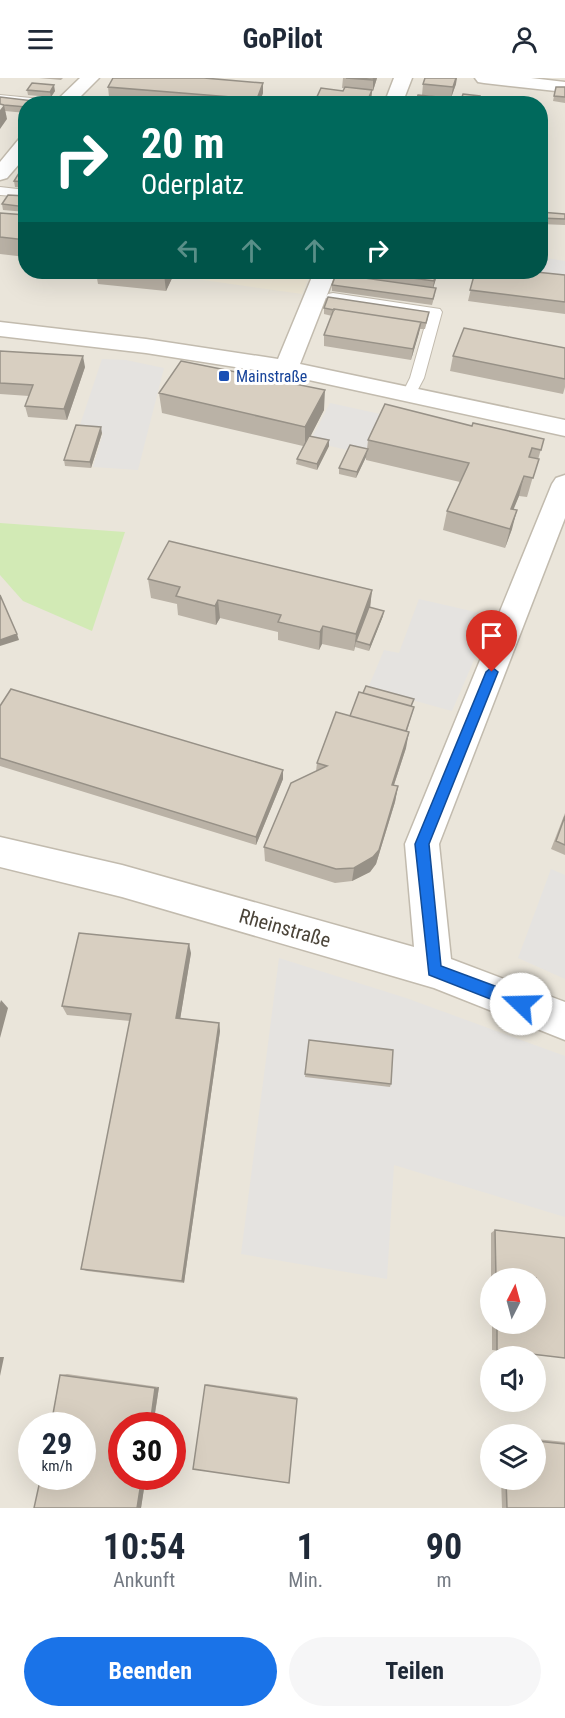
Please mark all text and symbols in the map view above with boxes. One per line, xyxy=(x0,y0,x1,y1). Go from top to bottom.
icon: menu xyxy=(24,23,57,56)
text: GoPilot xyxy=(243,23,322,55)
icon: person xyxy=(508,23,541,56)
text: 20 m xyxy=(141,119,224,168)
icon: right xyxy=(42,120,120,198)
text: Oderplatz xyxy=(141,169,244,201)
icon: left xyxy=(172,234,205,267)
icon: ahead xyxy=(235,234,268,267)
icon: ahead xyxy=(298,234,331,267)
icon: right xyxy=(361,234,394,267)
place label: Mainstraße xyxy=(236,367,307,386)
marker: Mainstraße xyxy=(217,369,231,383)
pin xyxy=(466,610,517,672)
icon: arrive xyxy=(475,619,508,652)
street label: Rheinstraße xyxy=(236,904,334,952)
position arrow xyxy=(489,972,553,1036)
north arrow xyxy=(480,1268,546,1334)
map controls xyxy=(480,1268,546,1490)
button: sound xyxy=(480,1346,546,1412)
speed limit sign: 30 xyxy=(108,1412,186,1490)
button: layers xyxy=(480,1424,546,1490)
text: 29 xyxy=(42,1426,72,1461)
text: km/h xyxy=(42,1457,72,1475)
text: 10:54 xyxy=(103,1526,185,1568)
text: 1 xyxy=(297,1526,315,1568)
text: 90 xyxy=(426,1526,462,1568)
text: Ankunft xyxy=(113,1568,175,1592)
text: Min. xyxy=(288,1568,323,1592)
text: m xyxy=(436,1568,452,1592)
button: Beenden xyxy=(24,1637,277,1706)
button: Teilen xyxy=(289,1637,541,1706)

